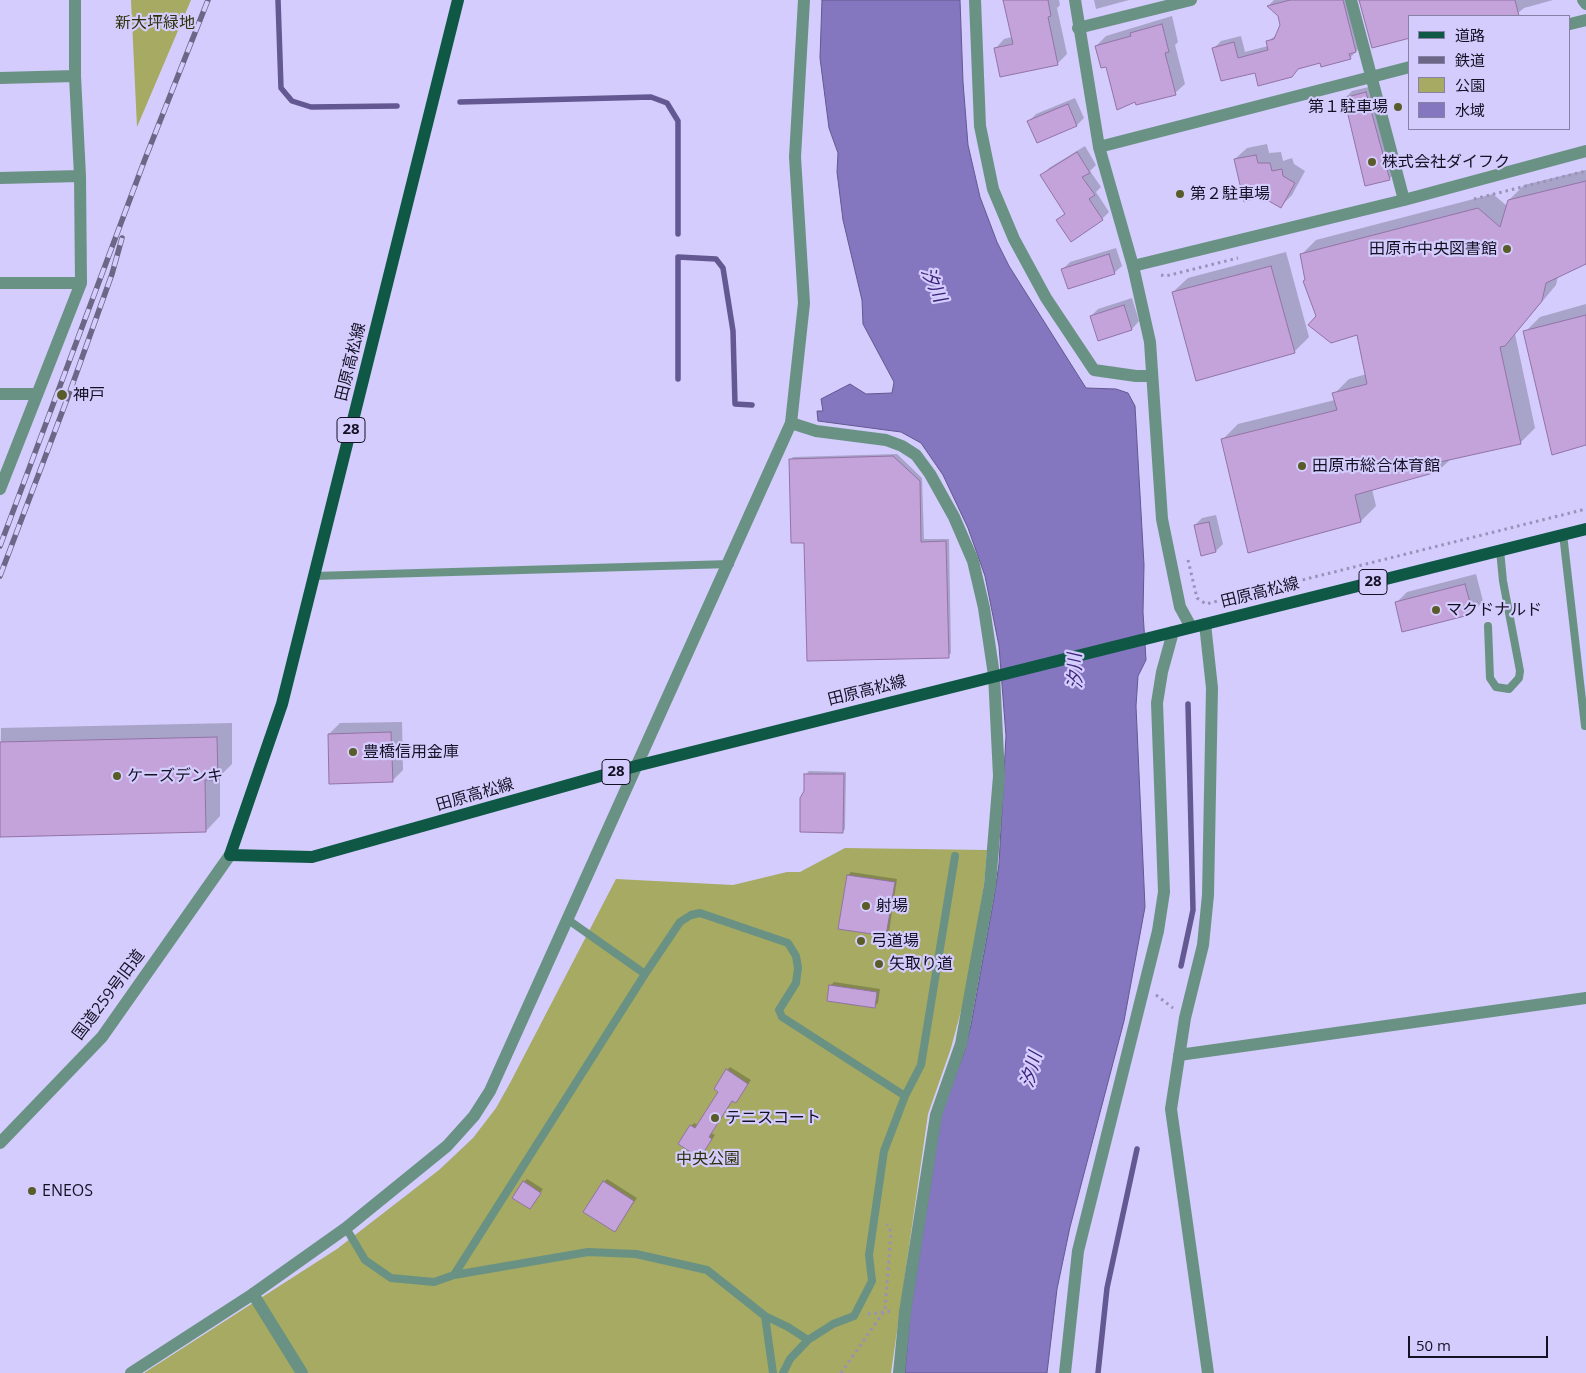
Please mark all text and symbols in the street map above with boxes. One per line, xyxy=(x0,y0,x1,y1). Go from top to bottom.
park label: 新大坪緑地 xyxy=(115,13,195,33)
legend xyxy=(1408,15,1571,130)
text: 道路 xyxy=(1455,25,1485,45)
text: 鉄道 xyxy=(1455,50,1485,70)
text: 公園 xyxy=(1455,75,1485,95)
place label: 第１駐車場 xyxy=(1308,97,1388,117)
text: 水域 xyxy=(1455,100,1485,120)
marker: 第１駐車場 xyxy=(1392,101,1404,113)
place label: 株式会社ダイフク xyxy=(1382,152,1510,172)
marker: 株式会社ダイフク xyxy=(1366,156,1378,168)
place label: 第２駐車場 xyxy=(1190,184,1270,204)
marker: 第２駐車場 xyxy=(1174,188,1186,200)
place label: 田原市中央図書館 xyxy=(1369,239,1497,259)
marker: 田原市中央図書館 xyxy=(1501,243,1513,255)
water label: 汐川 xyxy=(916,264,950,306)
street label: 田原高松線 xyxy=(332,321,370,403)
place label: 神戸 xyxy=(73,385,105,405)
marker: 神戸 xyxy=(55,388,69,402)
road number: 28 xyxy=(337,418,365,442)
place label: 田原市総合体育館 xyxy=(1312,456,1440,476)
marker: 田原市総合体育館 xyxy=(1296,460,1308,472)
road number: 28 xyxy=(1359,570,1387,594)
street label: 田原高松線 xyxy=(1219,574,1301,612)
place label: マクドナルド xyxy=(1446,600,1542,620)
marker: マクドナルド xyxy=(1430,604,1442,616)
water label: 汐川 xyxy=(1065,653,1087,689)
street label: 田原高松線 xyxy=(826,672,908,710)
place label: 豊橋信用金庫 xyxy=(363,742,459,762)
marker: 豊橋信用金庫 xyxy=(347,746,359,758)
road number: 28 xyxy=(602,760,630,784)
place label: ケーズデンキ xyxy=(127,766,223,786)
marker: ケーズデンキ xyxy=(111,770,123,782)
street label: 田原高松線 xyxy=(434,775,516,815)
place label: 射場 xyxy=(876,896,908,916)
marker: 射場 xyxy=(860,900,872,912)
place label: 弓道場 xyxy=(871,931,919,951)
marker: 弓道場 xyxy=(855,935,867,947)
street label: 国道259号旧道 xyxy=(69,946,149,1044)
place label: 矢取り道 xyxy=(889,954,953,974)
marker: 矢取り道 xyxy=(873,958,885,970)
water label: 汐川 xyxy=(1017,1050,1047,1090)
place label: テニスコート xyxy=(725,1108,821,1128)
marker: テニスコート xyxy=(709,1112,721,1124)
park label: 中央公園 xyxy=(676,1149,740,1169)
place label: ENEOS xyxy=(42,1181,93,1201)
marker: ENEOS xyxy=(26,1185,38,1197)
scale bar xyxy=(1411,1326,1551,1358)
text: 50 m xyxy=(1416,1335,1451,1355)

